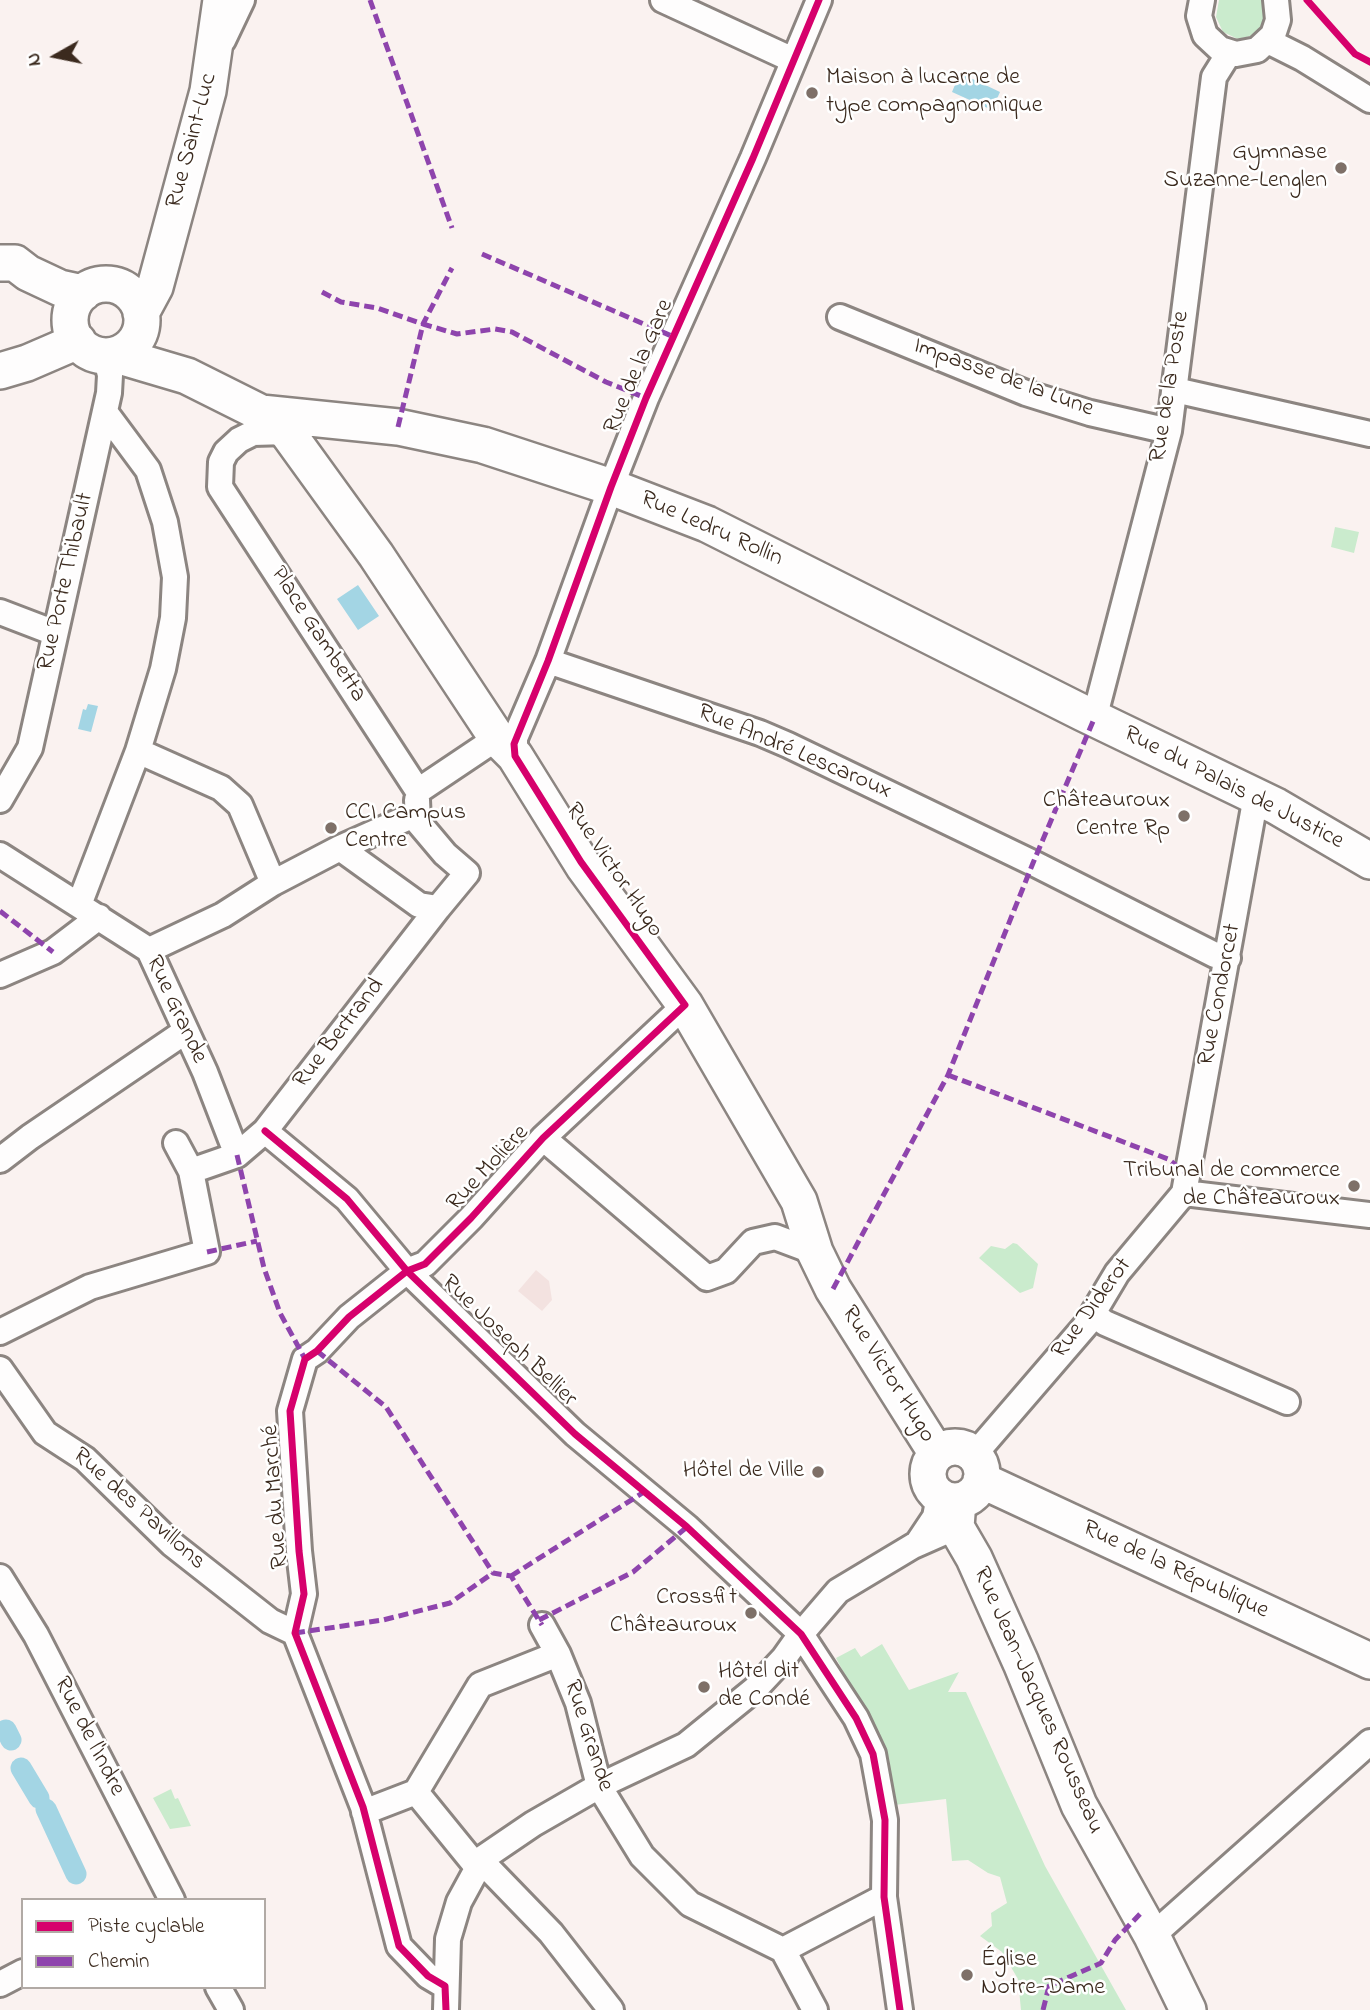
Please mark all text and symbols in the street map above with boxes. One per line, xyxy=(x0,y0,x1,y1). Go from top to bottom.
north arrow xyxy=(21,21,91,91)
text: N xyxy=(20,51,49,68)
place label: Maison à lucarne de type compagnonnique xyxy=(826,65,1042,121)
street label: Rue Saint-Luc xyxy=(161,70,225,212)
marker: Maison à lucarne de type compagnonnique xyxy=(804,85,820,101)
place label: Gymnase Suzanne-Lenglen xyxy=(1164,140,1327,196)
marker: Gymnase Suzanne-Lenglen xyxy=(1333,160,1349,176)
street label: Rue de la Gare xyxy=(599,296,681,438)
street label: Rue de la Poste xyxy=(1145,309,1197,465)
street label: Impasse de la Lune xyxy=(909,333,1097,425)
street label: Rue Ledru Rollin xyxy=(635,486,787,574)
street label: Rue Porte Thibault xyxy=(33,490,101,674)
street label: Place Gambetta xyxy=(262,562,372,708)
street label: Rue André Lescaroux xyxy=(693,699,895,807)
street label: Rue du Palais de Justice xyxy=(1118,721,1348,857)
place label: Châteauroux Centre Rp xyxy=(1043,788,1170,844)
street label: Rue Victor Hugo xyxy=(557,798,669,944)
place label: CCI Campus Centre xyxy=(345,800,466,856)
marker: Châteauroux Centre Rp xyxy=(1176,808,1192,824)
marker: CCI Campus Centre xyxy=(323,820,339,836)
street label: Rue Condorcet xyxy=(1193,922,1249,1068)
street label: Rue Grande xyxy=(138,952,212,1068)
street label: Rue Bertrand xyxy=(288,973,392,1095)
street label: Rue Molière xyxy=(442,1120,536,1218)
place label: Tribunal de commerce de Châteauroux xyxy=(1123,1158,1340,1214)
marker: Tribunal de commerce de Châteauroux xyxy=(1346,1178,1362,1194)
street label: Rue Diderot xyxy=(1047,1253,1139,1365)
street label: Rue Joseph Bellier xyxy=(434,1270,582,1414)
street label: Rue Victor Hugo xyxy=(833,1301,941,1449)
street label: Rue du Marché xyxy=(258,1424,296,1570)
street label: Rue des Pavillons xyxy=(65,1443,211,1577)
place label: Hôtel de Ville xyxy=(683,1458,804,1486)
marker: Hôtel de Ville xyxy=(810,1464,826,1480)
street label: Rue de la République xyxy=(1077,1515,1273,1627)
street label: Rue Jean-Jacques Rousseau xyxy=(965,1563,1109,1839)
place label: Crossfit Châteauroux xyxy=(610,1585,737,1641)
marker: Crossfit Châteauroux xyxy=(743,1605,759,1621)
place label: Hôtel dit de Condé xyxy=(718,1659,810,1715)
street label: Rue de l'Indre xyxy=(46,1673,130,1801)
street label: Rue Grande xyxy=(556,1677,618,1795)
marker: Hôtel dit de Condé xyxy=(696,1679,712,1695)
legend xyxy=(21,1898,266,1989)
text: Piste cyclable xyxy=(88,1912,204,1942)
text: Chemin xyxy=(88,1947,149,1977)
place label: Église Notre-Dame xyxy=(981,1947,1105,2003)
marker: Église Notre-Dame xyxy=(959,1967,975,1983)

